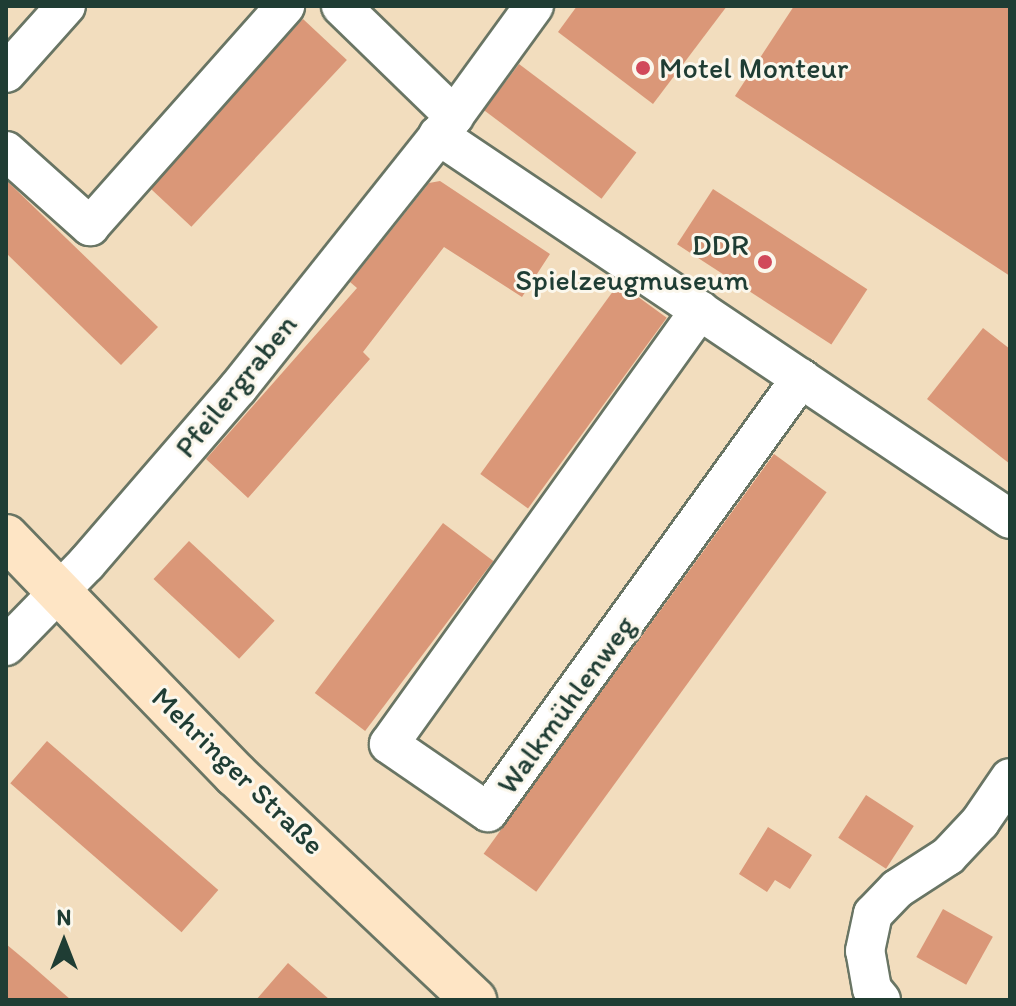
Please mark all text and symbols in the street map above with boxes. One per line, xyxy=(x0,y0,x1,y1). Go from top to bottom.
place label: Motel Monteur xyxy=(659,50,849,86)
marker: Motel Monteur xyxy=(634,59,652,77)
place label: DDR Spielzeugmuseum xyxy=(515,227,749,298)
marker: DDR Spielzeugmuseum xyxy=(756,253,774,271)
street label: Pfeilergraben xyxy=(167,307,305,465)
street label: Walkmühlenweg xyxy=(489,609,643,801)
street label: Mehringer Straße xyxy=(144,680,332,862)
north arrow xyxy=(24,902,104,982)
text: N xyxy=(57,904,71,931)

